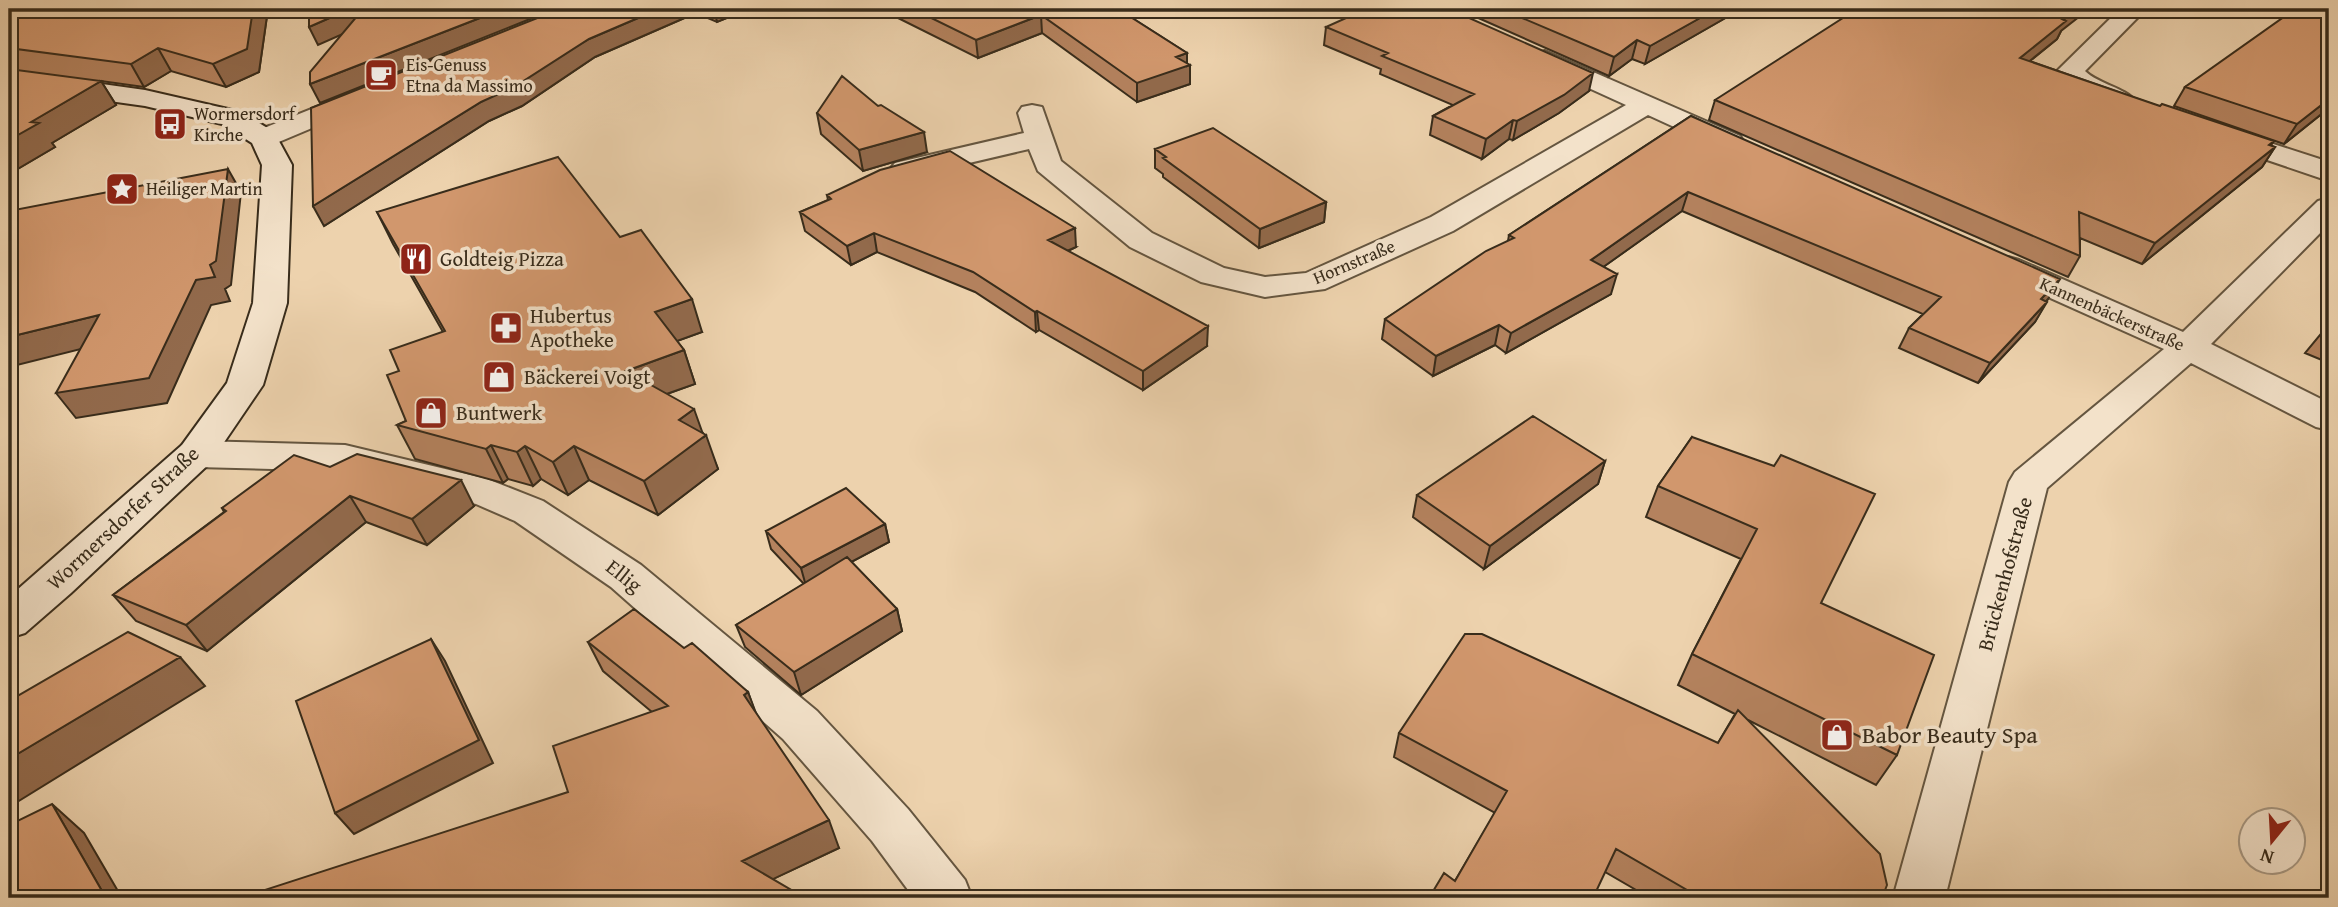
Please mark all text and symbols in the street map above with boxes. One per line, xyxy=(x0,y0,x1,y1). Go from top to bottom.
place label: Eis-Genuss Etna da Massimo xyxy=(406,51,533,99)
cafe icon: Eis-Genuss Etna da Massimo xyxy=(362,56,400,94)
place label: Wormersdorf Kirche xyxy=(194,100,297,148)
bus stop icon: Wormersdorf Kirche xyxy=(151,105,189,143)
place icon: Heiliger Martin xyxy=(103,170,141,208)
place label: Heiliger Martin xyxy=(146,175,263,202)
street label: Hornstraße xyxy=(1309,232,1399,291)
restaurant icon: Goldteig Pizza xyxy=(397,240,435,278)
place label: Goldteig Pizza xyxy=(440,243,564,274)
street label: Kannenbäckerstraße xyxy=(2035,269,2189,358)
place label: Hubertus Apotheke xyxy=(530,300,614,355)
pharmacy icon: Hubertus Apotheke xyxy=(487,309,525,347)
shop icon: Bäckerei Voigt xyxy=(480,358,518,396)
place label: Bäckerei Voigt xyxy=(524,361,651,392)
shop icon: Buntwerk xyxy=(412,394,450,432)
place label: Buntwerk xyxy=(456,397,542,428)
street label: Wormersdorfer Straße xyxy=(39,438,206,597)
street label: Brückenhofstraße xyxy=(1969,493,2040,654)
street label: Ellig xyxy=(599,551,650,600)
shop icon: Babor Beauty Spa xyxy=(1818,716,1856,754)
place label: Babor Beauty Spa xyxy=(1862,717,2038,752)
north arrow xyxy=(2236,806,2306,876)
text: N xyxy=(2256,842,2277,872)

